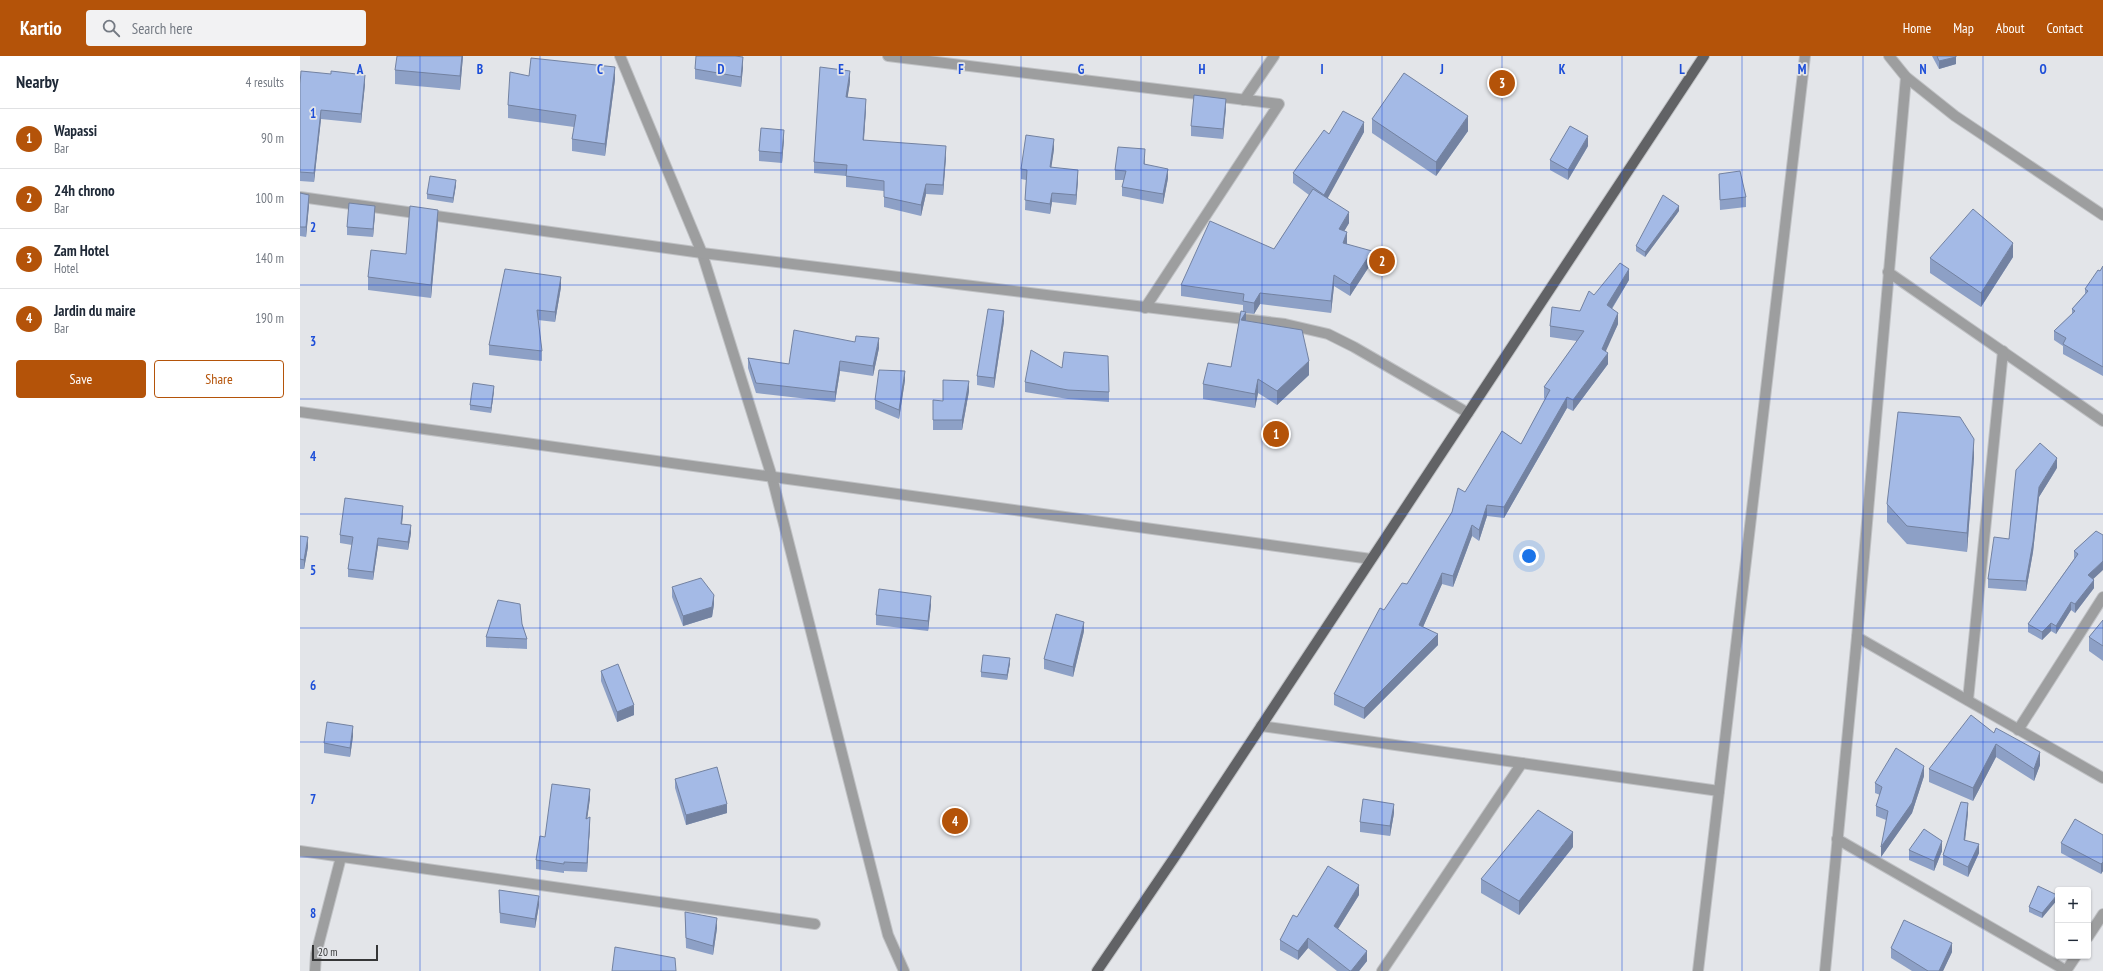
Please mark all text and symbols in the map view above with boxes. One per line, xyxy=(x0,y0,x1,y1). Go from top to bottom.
search box xyxy=(86,10,366,46)
text: Kartio xyxy=(20,16,62,40)
icon: search xyxy=(100,17,122,39)
text: Search here xyxy=(132,19,193,38)
text: Home xyxy=(1903,19,1931,37)
text: Map xyxy=(1953,19,1974,37)
text: About xyxy=(1996,19,2025,37)
text: Contact xyxy=(2047,19,2083,37)
text: A xyxy=(356,61,364,78)
text: B xyxy=(477,61,483,78)
text: C xyxy=(597,61,603,78)
text: D xyxy=(718,61,725,78)
text: E xyxy=(838,61,844,78)
text: F xyxy=(958,61,964,78)
text: G xyxy=(1078,61,1085,78)
text: H xyxy=(1199,61,1206,78)
text: I xyxy=(1320,61,1324,78)
text: J xyxy=(1439,61,1444,78)
text: K xyxy=(1559,61,1566,78)
text: L xyxy=(1679,61,1685,78)
text: M xyxy=(1798,61,1807,78)
text: N xyxy=(1919,61,1927,78)
text: O xyxy=(2039,61,2047,78)
pin: 3 xyxy=(1489,68,1515,98)
text: Nearby xyxy=(16,71,59,93)
text: 4 results xyxy=(245,74,284,91)
text: 1 xyxy=(310,105,316,122)
text: Wapassi xyxy=(54,121,97,140)
text: 1 xyxy=(26,130,32,147)
text: 90 m xyxy=(261,130,284,147)
text: Bar xyxy=(54,140,69,157)
text: 24h chrono xyxy=(54,181,115,200)
text: 2 xyxy=(26,190,32,207)
text: 100 m xyxy=(255,190,284,207)
text: Bar xyxy=(54,200,69,217)
text: 2 xyxy=(310,219,316,236)
text: Zam Hotel xyxy=(54,241,109,260)
pin: 2 xyxy=(1369,246,1395,276)
text: 3 xyxy=(26,250,32,267)
text: 140 m xyxy=(255,250,284,267)
text: Hotel xyxy=(54,260,78,277)
text: Jardin du maire xyxy=(54,301,136,320)
text: 4 xyxy=(26,310,32,327)
text: 190 m xyxy=(255,310,284,327)
text: Bar xyxy=(54,320,69,337)
text: 3 xyxy=(310,333,316,350)
button: Save xyxy=(16,360,146,398)
button: Share xyxy=(154,360,284,398)
pin: 1 xyxy=(1263,419,1289,449)
text: 4 xyxy=(310,448,317,465)
your location xyxy=(1519,546,1539,566)
text: 5 xyxy=(310,562,316,579)
text: 6 xyxy=(310,677,316,694)
text: 7 xyxy=(310,791,316,808)
pin: 4 xyxy=(942,806,968,836)
map controls xyxy=(2055,887,2091,959)
button: + xyxy=(2055,887,2091,923)
text: 8 xyxy=(310,905,316,922)
button: − xyxy=(2055,923,2091,959)
scale bar xyxy=(312,943,378,962)
text: 20 m xyxy=(318,945,337,959)

